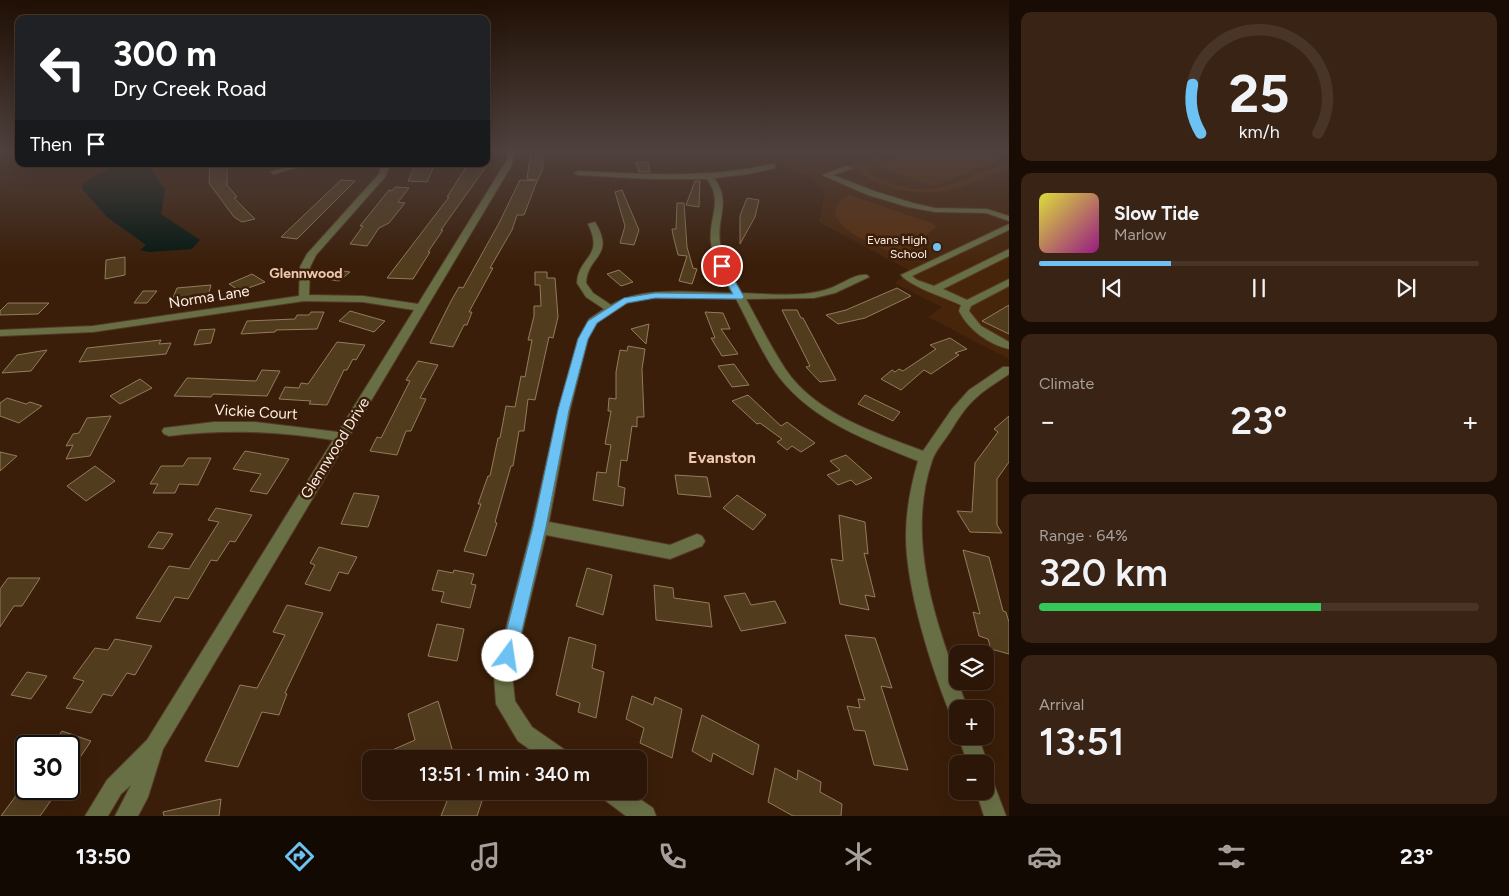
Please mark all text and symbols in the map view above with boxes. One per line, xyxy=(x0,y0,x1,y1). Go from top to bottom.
text: 300 m xyxy=(113,33,217,75)
icon: left xyxy=(30,35,95,100)
text: 25 xyxy=(1229,63,1289,125)
text: Dry Creek Road xyxy=(113,75,267,102)
text: km/h xyxy=(1239,121,1279,142)
icon: arrive xyxy=(82,130,110,158)
text: Then xyxy=(30,133,72,156)
text: Slow Tide xyxy=(1114,202,1199,225)
text: Marlow xyxy=(1114,225,1166,244)
place label: Evans High School xyxy=(867,233,927,261)
marker: Evans High School xyxy=(931,241,943,253)
pin xyxy=(701,245,743,287)
icon: arrive xyxy=(708,252,736,280)
district label: Glennwood xyxy=(269,265,343,282)
icon: previous xyxy=(1098,274,1126,302)
icon: pause xyxy=(1245,274,1273,302)
icon: next xyxy=(1392,274,1420,302)
street label: Norma Lane xyxy=(167,282,251,312)
text: Climate xyxy=(1039,374,1094,393)
street label: Glennwood Drive xyxy=(297,394,373,502)
text: 23° xyxy=(1231,398,1287,444)
street label: Vickie Court xyxy=(214,401,298,423)
text: − xyxy=(1039,404,1056,438)
text: + xyxy=(1462,404,1479,438)
district label: Evanston xyxy=(688,448,756,467)
text: Range · 64% xyxy=(1039,526,1128,545)
text: 320 km xyxy=(1039,550,1168,596)
position arrow xyxy=(481,629,533,681)
map controls xyxy=(949,645,994,800)
button: layers xyxy=(949,645,994,690)
text: Arrival xyxy=(1039,695,1084,714)
button: + xyxy=(949,700,994,745)
text: 13:51 xyxy=(1039,719,1124,765)
speed limit sign: 30 xyxy=(15,735,80,800)
button: − xyxy=(949,755,994,800)
text: 13:51 · 1 min · 340 m xyxy=(419,763,590,786)
icon: directions xyxy=(282,839,317,874)
icon: music xyxy=(468,839,503,874)
icon: phone xyxy=(655,839,690,874)
icon: climate xyxy=(841,839,876,874)
icon: car xyxy=(1027,839,1062,874)
icon: filters xyxy=(1214,839,1249,874)
text: 13:50 xyxy=(76,843,131,870)
text: 23° xyxy=(1400,843,1433,870)

